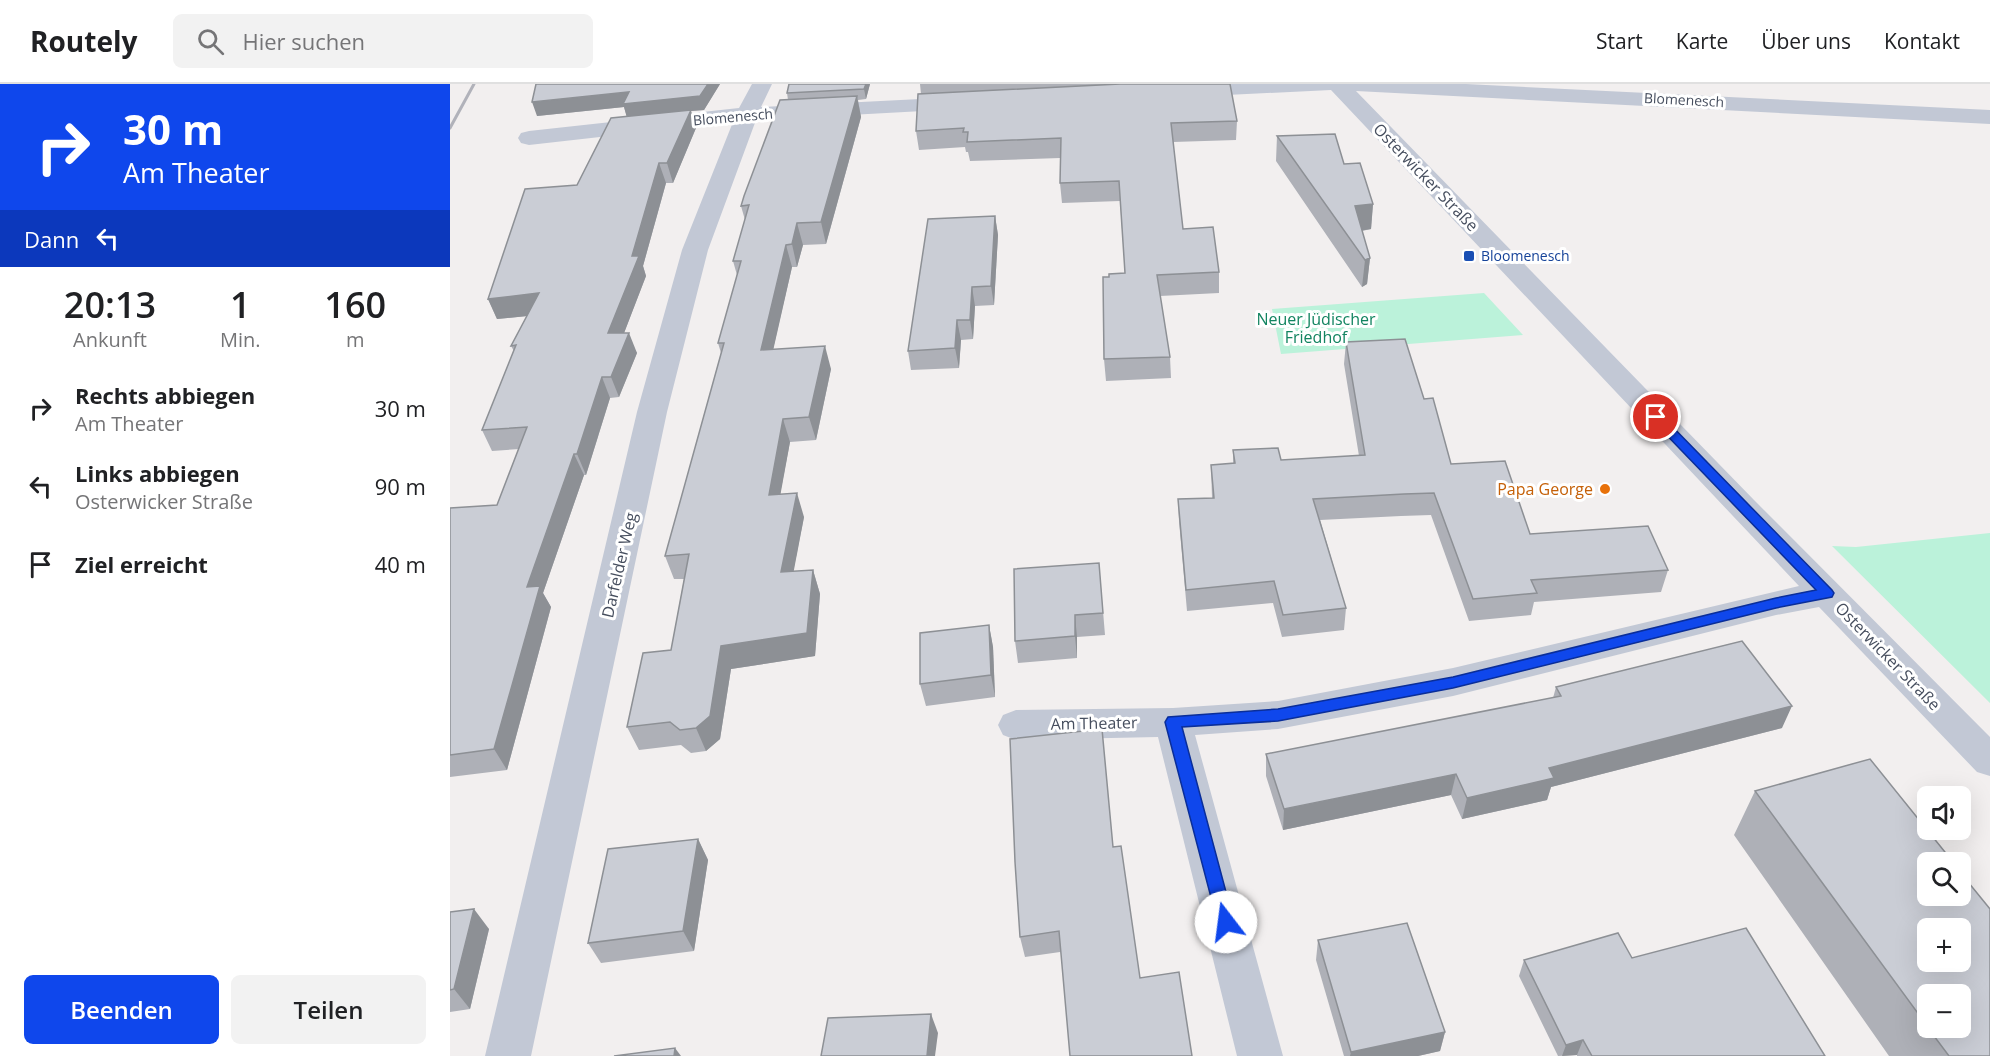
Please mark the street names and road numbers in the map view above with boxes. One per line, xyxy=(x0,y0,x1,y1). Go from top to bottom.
street label: Blomenesch xyxy=(1643,88,1725,111)
street label: Blomenesch xyxy=(692,104,774,129)
street label: Osterwicker Straße xyxy=(1369,118,1483,236)
street label: Darfelder Weg xyxy=(596,510,642,620)
street label: Osterwicker Straße xyxy=(1831,597,1945,715)
street label: Am Theater xyxy=(1050,711,1138,735)

